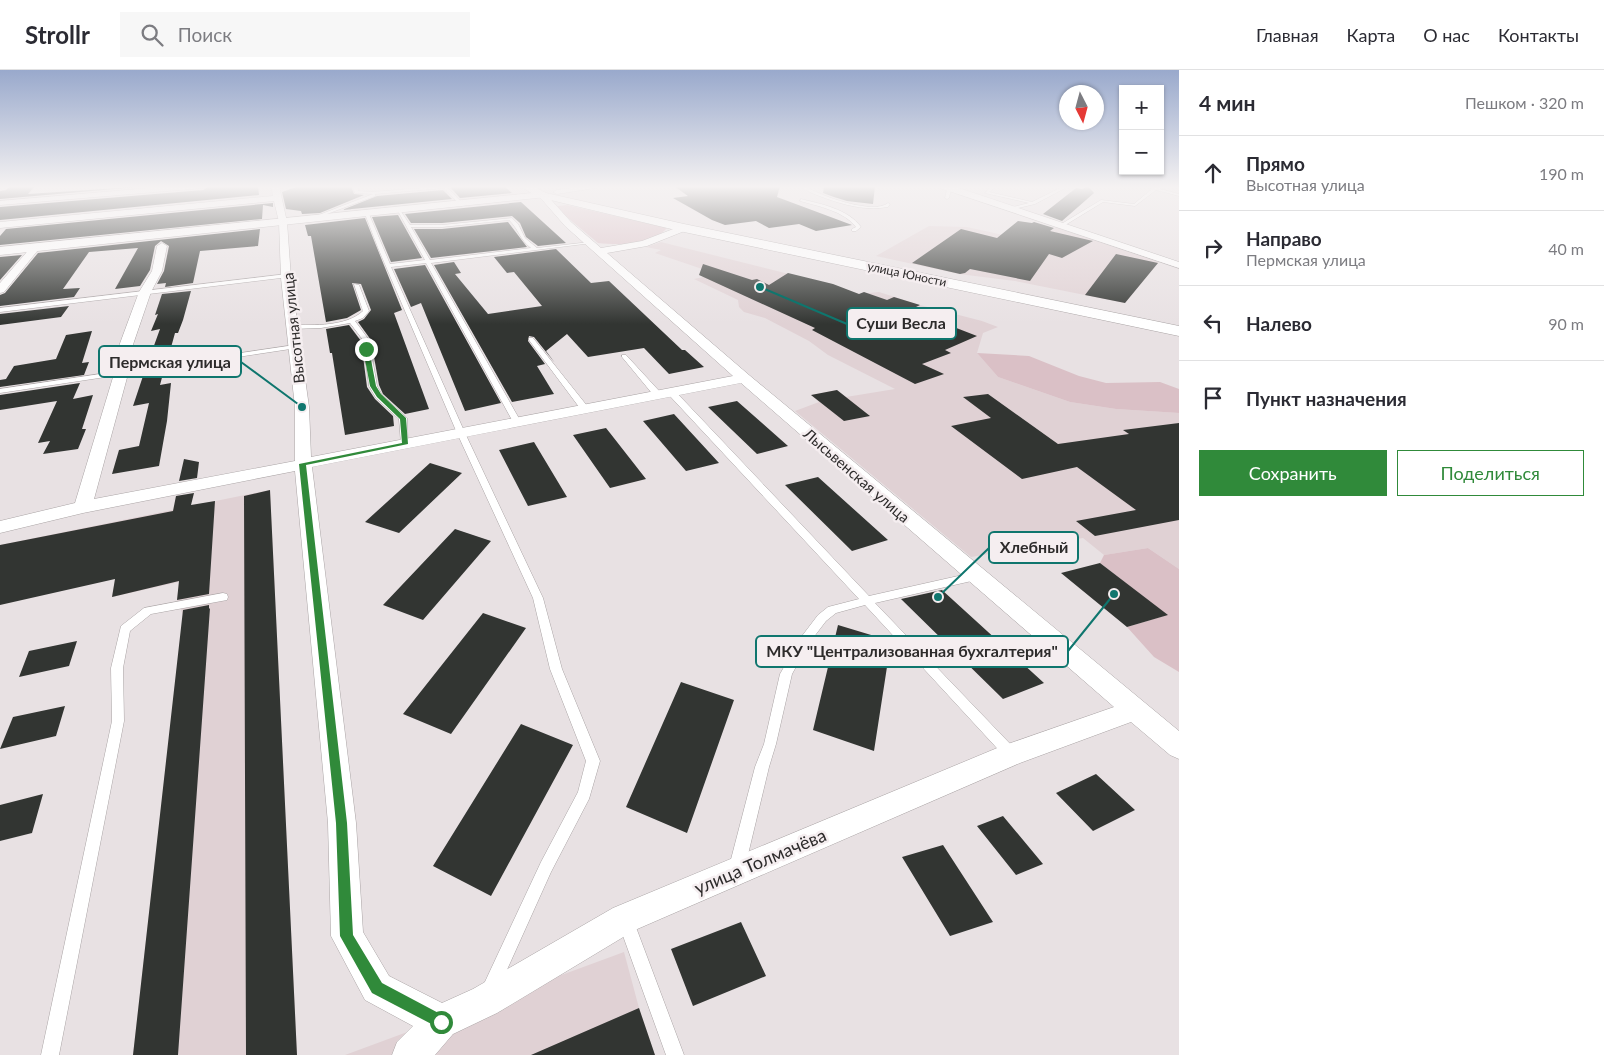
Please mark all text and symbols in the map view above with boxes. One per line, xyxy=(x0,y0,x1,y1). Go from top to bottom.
search box xyxy=(120,12,470,57)
text: Strollr xyxy=(25,20,90,49)
icon: search xyxy=(138,21,166,49)
text: Поиск xyxy=(178,23,232,46)
text: Главная xyxy=(1256,24,1319,46)
text: Карта xyxy=(1347,24,1395,46)
text: О нас xyxy=(1423,24,1470,46)
text: Контакты xyxy=(1498,24,1579,46)
north arrow xyxy=(1059,85,1104,130)
map controls xyxy=(1119,85,1164,175)
button: + xyxy=(1119,85,1164,130)
text: 4 мин xyxy=(1199,90,1256,115)
text: Пешком · 320 m xyxy=(1465,93,1584,112)
button: − xyxy=(1119,130,1164,175)
text: Прямо xyxy=(1246,152,1305,175)
icon: ahead xyxy=(1199,159,1227,187)
text: 190 m xyxy=(1539,164,1584,183)
text: Высотная улица xyxy=(1246,175,1365,194)
text: Направо xyxy=(1246,227,1322,250)
icon: right xyxy=(1199,234,1227,262)
text: 40 m xyxy=(1548,239,1584,258)
text: Пермская улица xyxy=(1246,250,1366,269)
street label: улица Юности xyxy=(866,258,948,290)
street label: Высотная улица xyxy=(278,272,308,384)
callout: Суши Весла xyxy=(847,308,956,339)
icon: left xyxy=(1199,309,1227,337)
text: Налево xyxy=(1246,312,1312,335)
text: Суши Весла xyxy=(856,313,946,332)
text: 90 m xyxy=(1548,314,1584,333)
route end xyxy=(355,338,378,361)
callout: Пермская улица xyxy=(99,346,241,377)
text: Пермская улица xyxy=(109,352,231,371)
icon: arrive xyxy=(1199,384,1227,412)
text: Пункт назначения xyxy=(1246,387,1407,410)
street label: Лысьвенская улица xyxy=(800,423,914,526)
button: Сохранить xyxy=(1199,450,1387,496)
button: Поделиться xyxy=(1397,450,1584,496)
callout: Хлебный xyxy=(989,532,1078,563)
text: Хлебный xyxy=(1000,537,1068,556)
callout: МКУ "Централизованная бухгалтерия" xyxy=(756,636,1068,667)
text: МКУ "Централизованная бухгалтерия" xyxy=(766,641,1058,660)
street label: улица Толмачёва xyxy=(691,823,829,899)
route start xyxy=(430,1011,453,1034)

